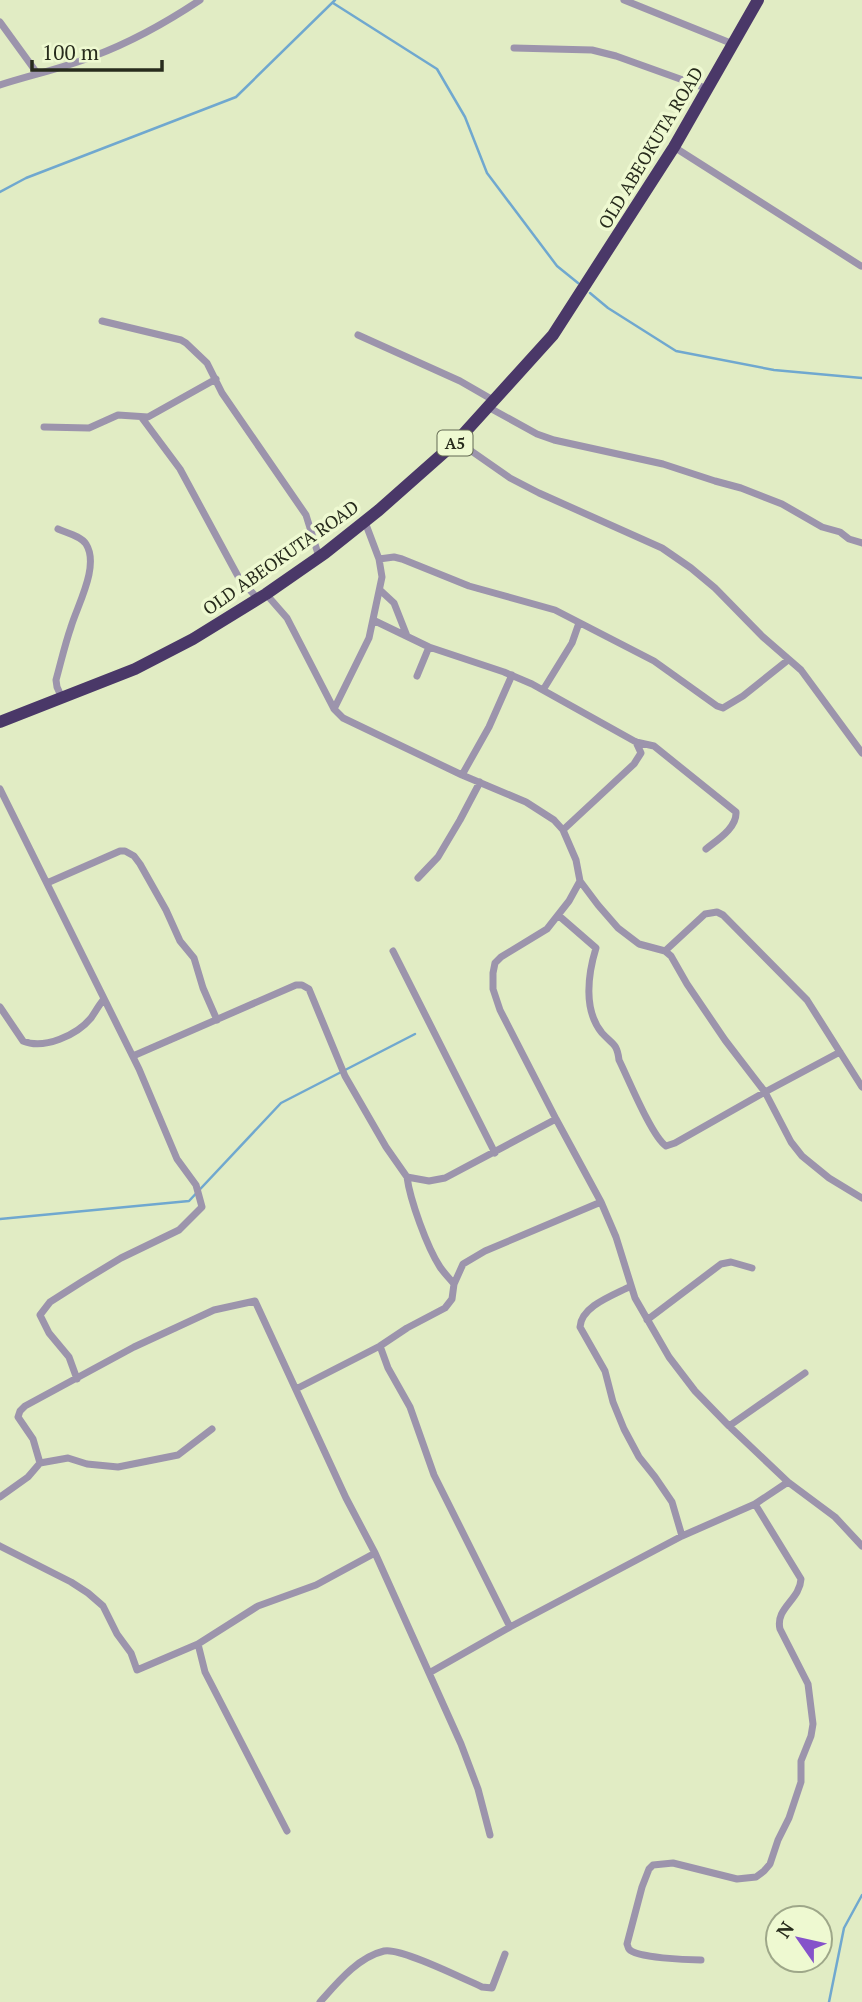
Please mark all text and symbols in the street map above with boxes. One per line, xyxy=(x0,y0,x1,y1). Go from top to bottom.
scale bar xyxy=(32,28,161,72)
text: 100 m xyxy=(42,38,99,66)
street label: OLD ABEOKUTA ROAD xyxy=(592,62,708,233)
road number: A5 xyxy=(438,430,472,456)
street label: OLD ABEOKUTA ROAD xyxy=(198,494,363,620)
north arrow xyxy=(764,1904,834,1974)
text: N xyxy=(770,1916,799,1942)

